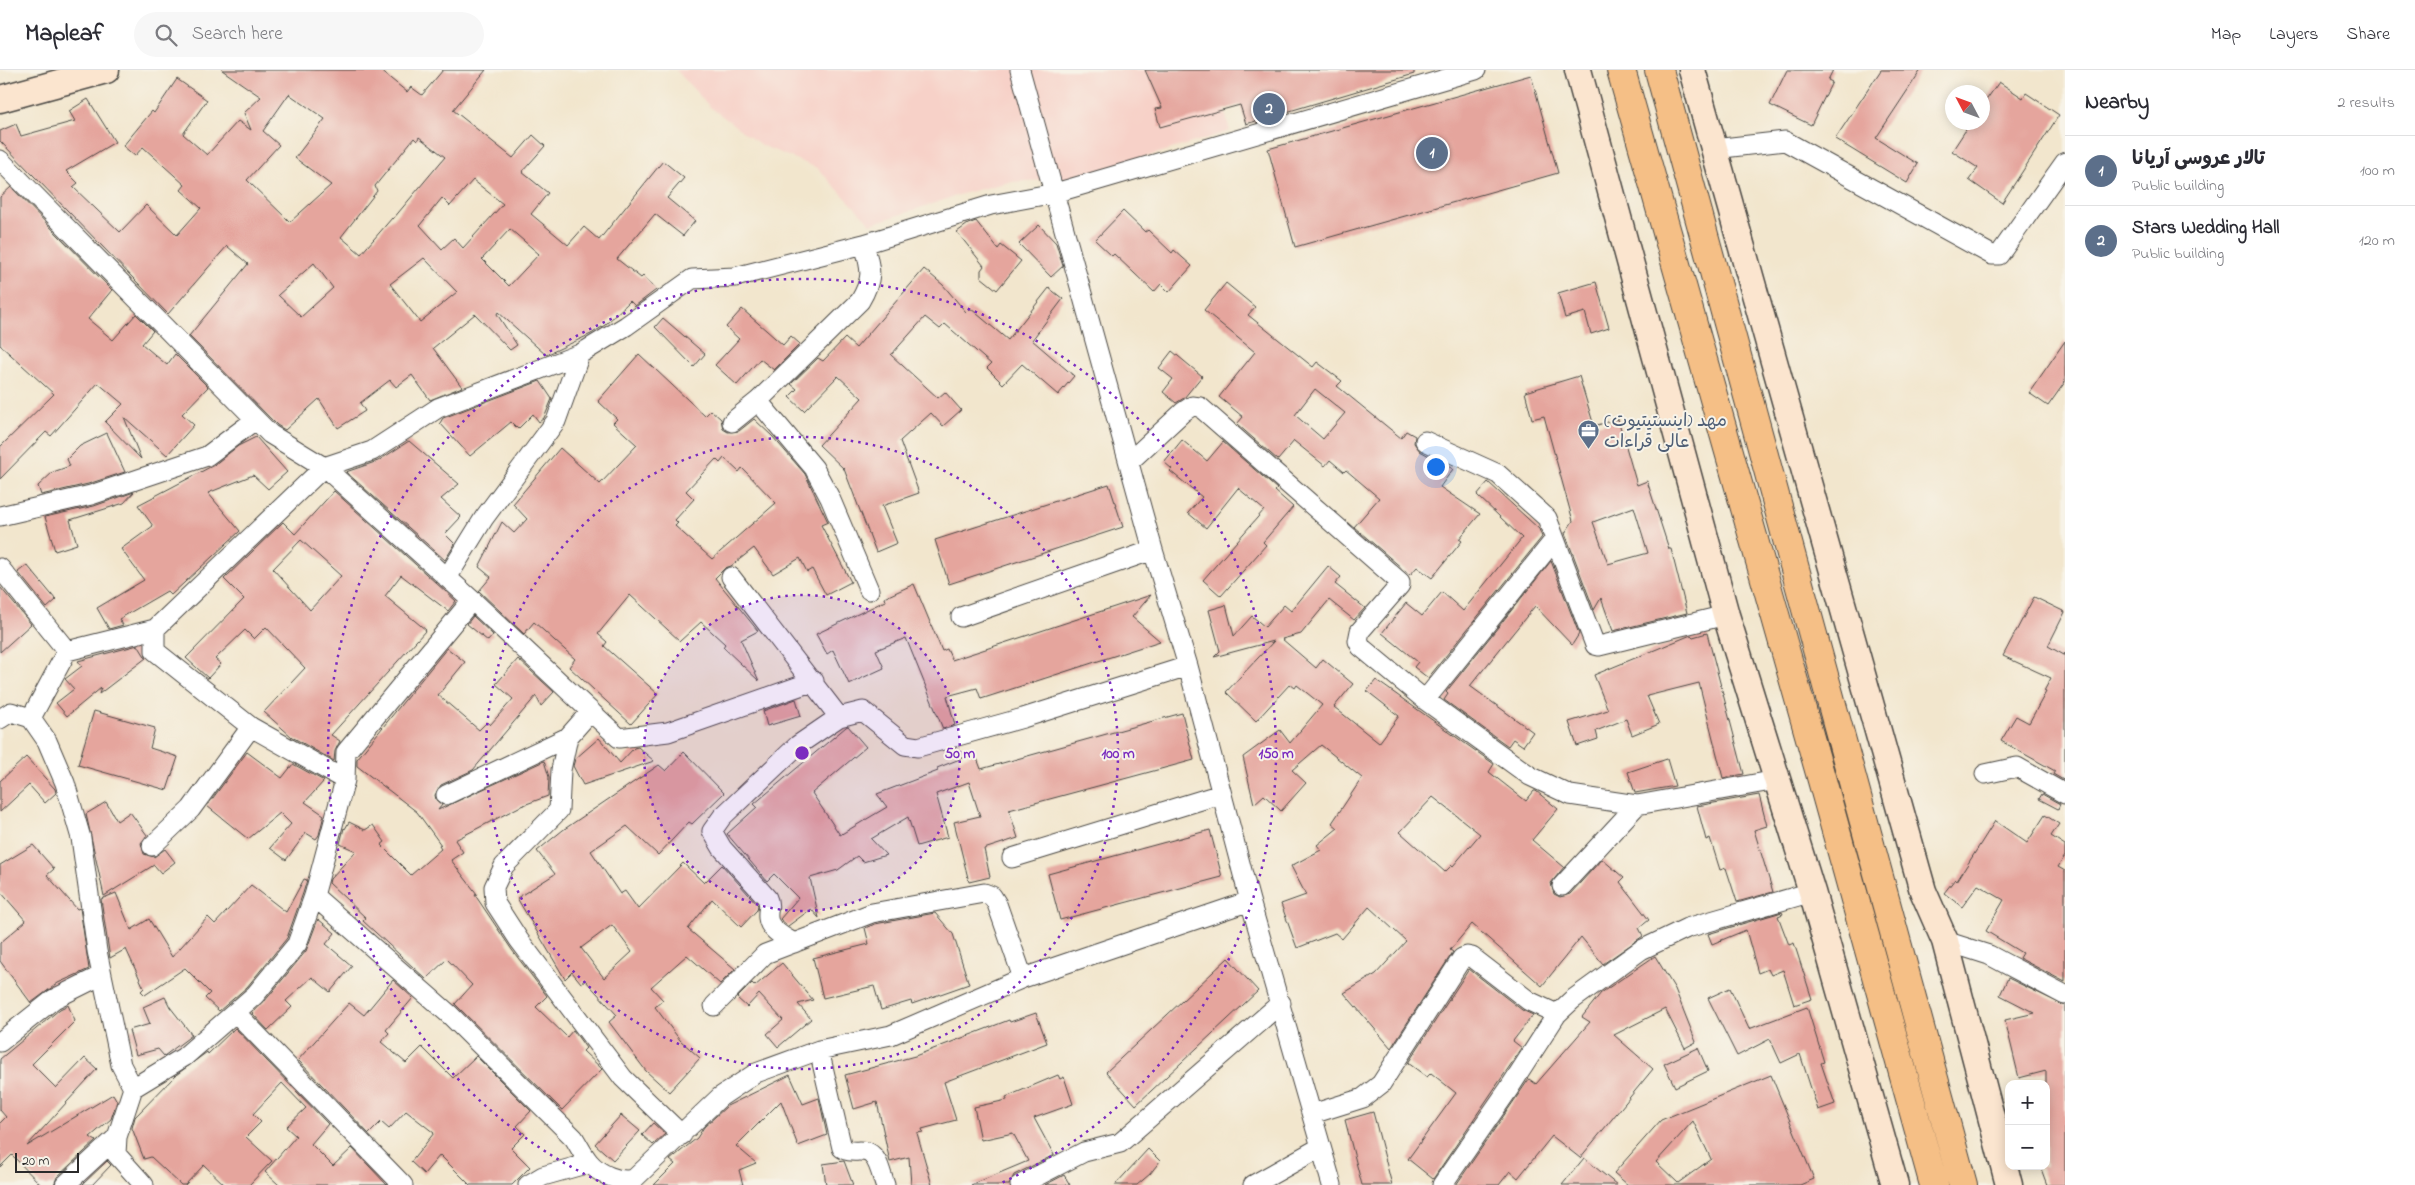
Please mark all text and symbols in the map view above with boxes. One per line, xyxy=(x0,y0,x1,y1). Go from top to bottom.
search box xyxy=(134,12,484,57)
text: Mapleaf xyxy=(25,17,104,52)
icon: search xyxy=(152,21,180,49)
text: Search here xyxy=(192,21,283,48)
text: Map xyxy=(2211,22,2241,48)
text: Layers xyxy=(2269,22,2319,48)
text: Share xyxy=(2347,22,2390,48)
north arrow xyxy=(1945,85,1990,130)
text: Nearby xyxy=(2085,88,2149,118)
pin: 2 xyxy=(1253,90,1285,128)
text: 2 results xyxy=(2337,91,2395,115)
pin: 1 xyxy=(1416,134,1448,172)
text: تالار عروسی آریانا xyxy=(2132,146,2265,173)
text: 1 xyxy=(2098,159,2104,183)
text: 100 m xyxy=(2360,159,2395,183)
text: Public building xyxy=(2132,174,2224,198)
text: Stars Wedding Hall xyxy=(2132,215,2280,242)
text: 2 xyxy=(2097,229,2105,253)
text: 120 m xyxy=(2359,229,2395,253)
text: Public building xyxy=(2132,242,2224,266)
place label: مهد (اینستیتیوت) عالی قراءات xyxy=(1604,409,1727,456)
office icon: مهد (اینستیتیوت) عالی قراءات xyxy=(1576,418,1600,449)
your location xyxy=(1423,454,1449,480)
text: 50 m xyxy=(945,743,976,765)
text: 100 m xyxy=(1101,743,1135,765)
text: 150 m xyxy=(1258,743,1294,765)
centre of rings xyxy=(793,744,811,762)
map controls xyxy=(2005,1080,2050,1170)
button: + xyxy=(2005,1080,2050,1125)
button: − xyxy=(2005,1125,2050,1170)
scale bar xyxy=(15,1150,79,1173)
text: 20 m xyxy=(22,1151,49,1172)

